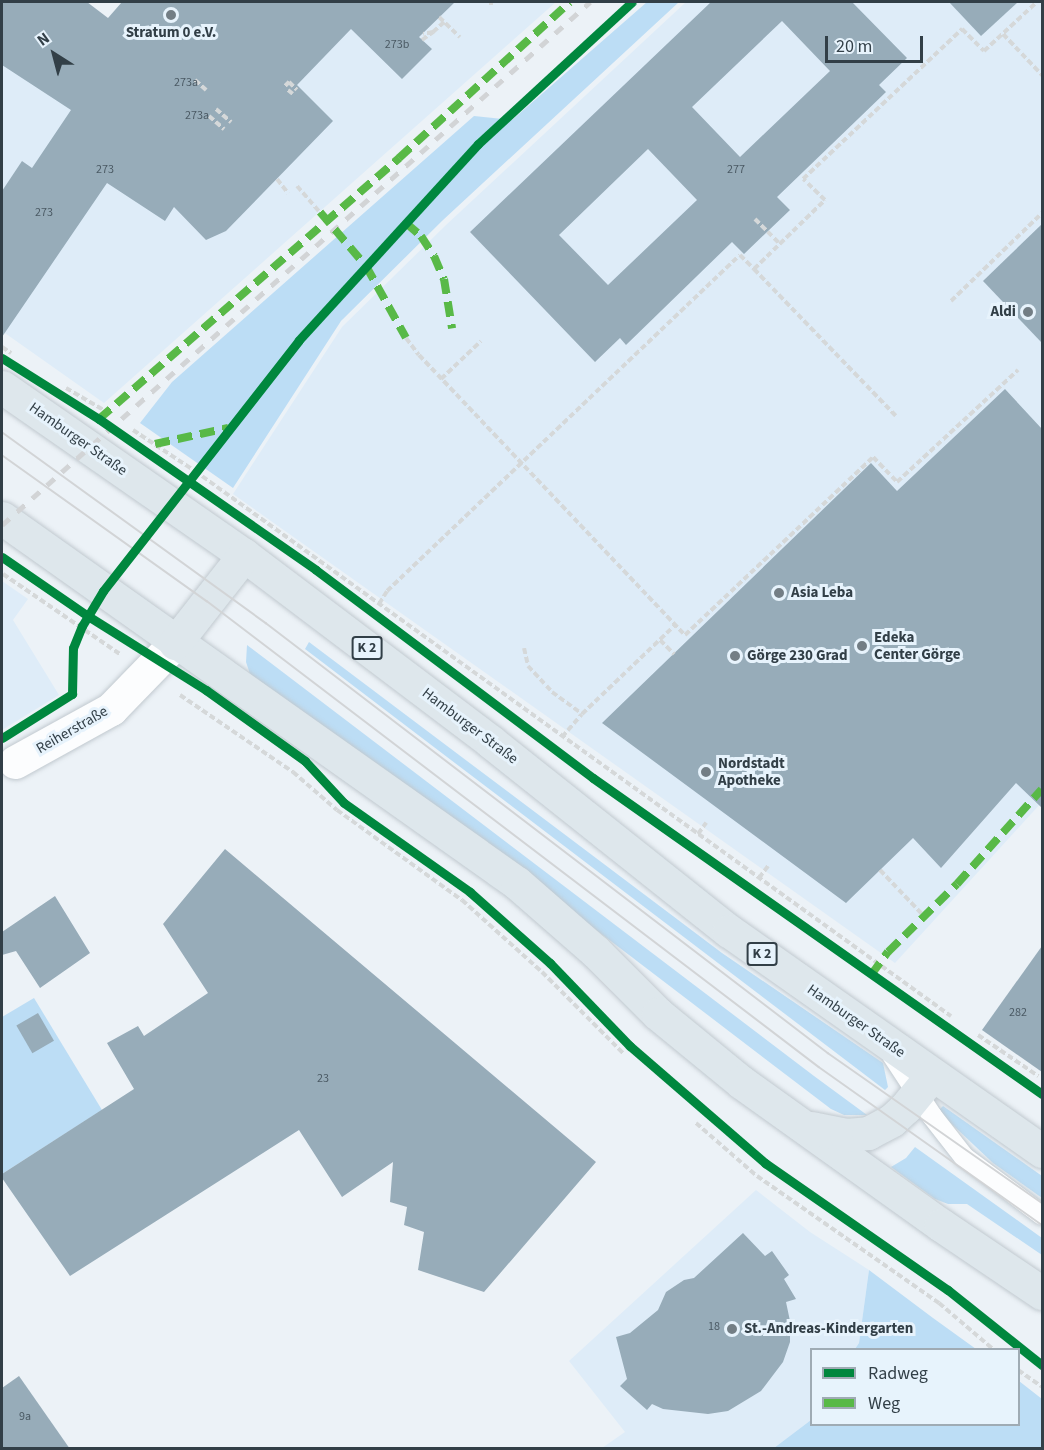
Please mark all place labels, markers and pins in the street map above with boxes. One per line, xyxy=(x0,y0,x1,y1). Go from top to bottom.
marker: Stratum 0 e.V. xyxy=(164,8,178,22)
place label: Stratum 0 e.V. xyxy=(126,24,216,42)
place label: Aldi xyxy=(990,303,1016,321)
marker: Aldi xyxy=(1021,305,1035,319)
place label: Asia Leba xyxy=(791,584,853,602)
marker: Asia Leba xyxy=(772,586,786,600)
place label: Edeka Center Görge xyxy=(874,628,961,663)
marker: Edeka Center Görge xyxy=(855,639,869,653)
place label: Görge 230 Grad xyxy=(747,647,848,665)
marker: Görge 230 Grad xyxy=(728,649,742,663)
place label: Nordstadt Apotheke xyxy=(718,754,785,789)
marker: Nordstadt Apotheke xyxy=(699,765,713,779)
place label: St.-Andreas-Kindergarten xyxy=(744,1320,913,1338)
marker: St.-Andreas-Kindergarten xyxy=(725,1322,739,1336)

